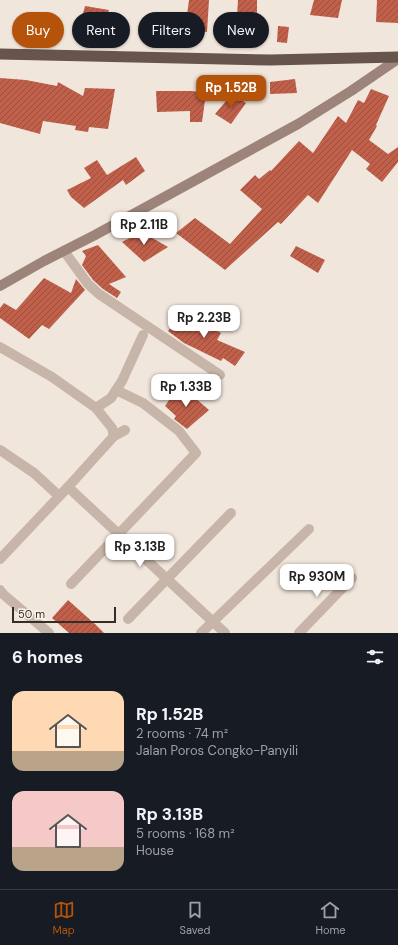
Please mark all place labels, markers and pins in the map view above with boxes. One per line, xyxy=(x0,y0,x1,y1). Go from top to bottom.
pin: Rp 1.52B xyxy=(190,75,272,109)
pin: Rp 2.11B xyxy=(103,212,185,246)
pin: Rp 2.23B xyxy=(163,305,245,339)
pin: Rp 1.33B xyxy=(145,374,227,408)
pin: Rp 3.13B xyxy=(99,534,181,568)
pin: Rp 930M xyxy=(280,564,354,598)

